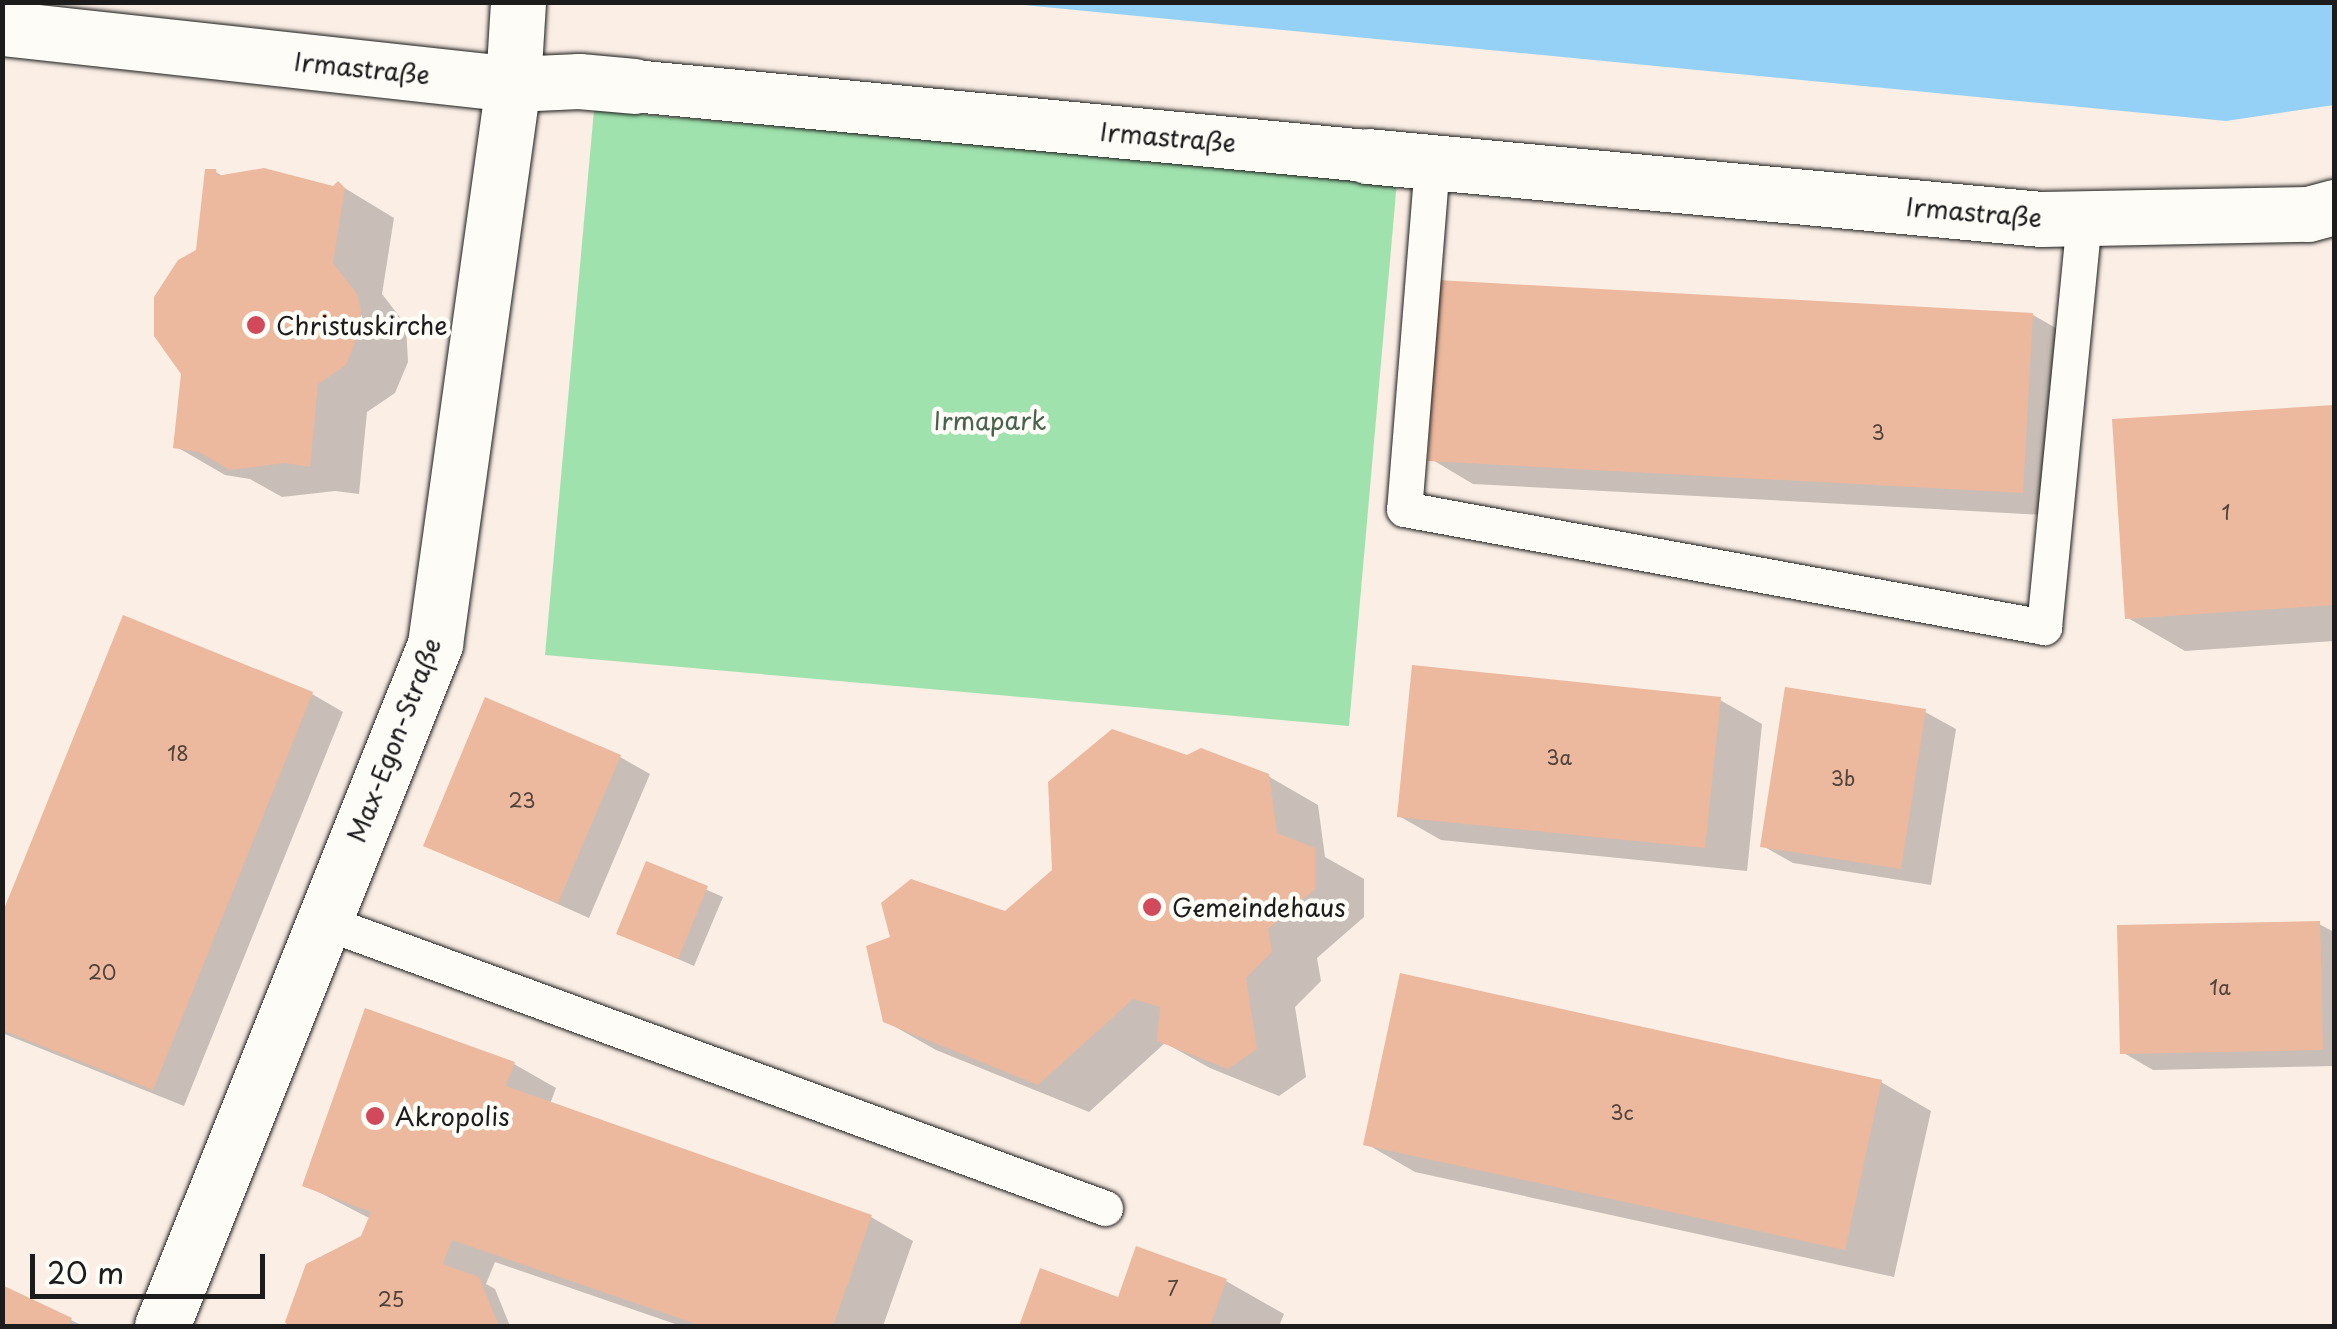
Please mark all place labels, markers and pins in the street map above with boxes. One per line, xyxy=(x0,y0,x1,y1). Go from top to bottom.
place label: Christuskirche xyxy=(276,310,448,340)
marker: Christuskirche xyxy=(245,314,267,336)
place label: Gemeindehaus xyxy=(1172,892,1346,922)
marker: Gemeindehaus xyxy=(1141,896,1163,918)
place label: Akropolis xyxy=(395,1101,510,1131)
marker: Akropolis xyxy=(364,1105,386,1127)

